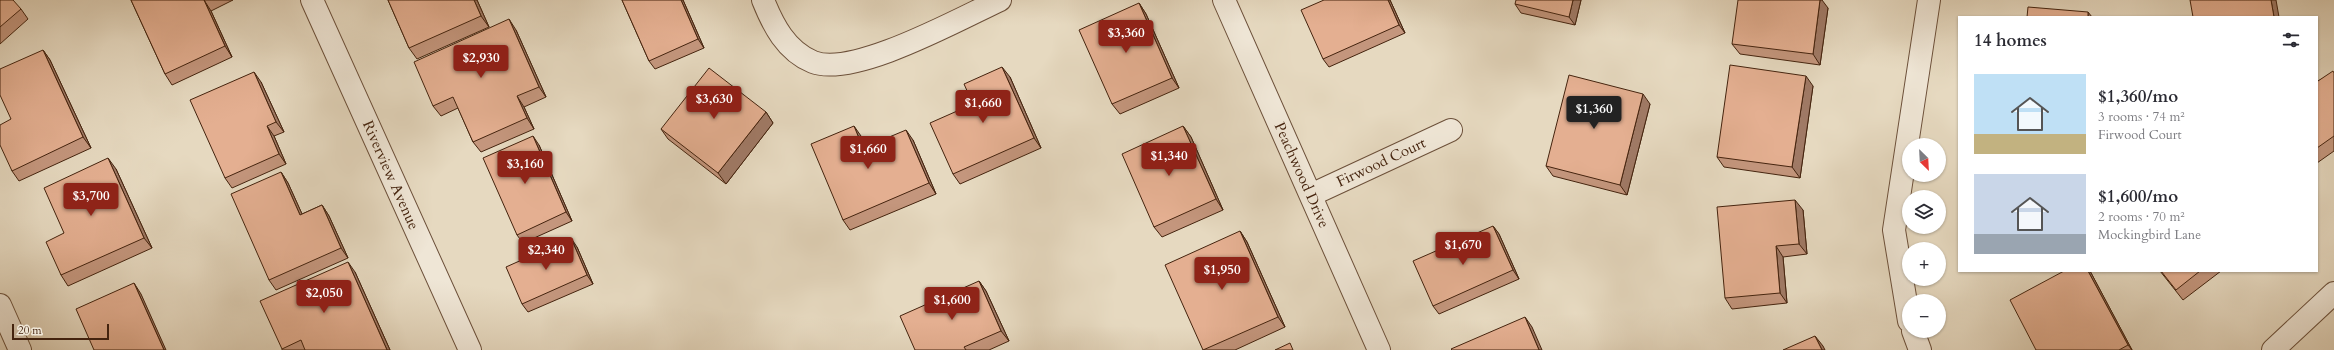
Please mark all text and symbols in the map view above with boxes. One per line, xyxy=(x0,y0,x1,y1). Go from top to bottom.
pin: $3,360 xyxy=(1093,20,1159,54)
text: $3,360 xyxy=(1107,24,1145,42)
text: 14 homes xyxy=(1974,29,2047,52)
icon: filters xyxy=(2280,29,2302,51)
pin: $2,930 xyxy=(448,45,514,79)
text: $2,930 xyxy=(462,49,500,67)
text: $1,360/mo xyxy=(2098,85,2178,108)
pin: $3,630 xyxy=(681,86,747,120)
text: $3,630 xyxy=(695,90,733,108)
pin: $1,660 xyxy=(950,90,1016,124)
icon: home xyxy=(2006,90,2054,138)
text: $1,660 xyxy=(964,94,1002,112)
pin: $1,360 xyxy=(1561,96,1627,130)
text: $1,360 xyxy=(1575,100,1613,118)
text: 3 rooms · 74 m² xyxy=(2098,108,2185,126)
street label: Riverview Avenue xyxy=(358,117,424,233)
street label: Peachwood Drive xyxy=(1270,119,1334,231)
text: Firwood Court xyxy=(2098,126,2182,144)
street label: Firwood Court xyxy=(1333,132,1429,191)
pin: $1,660 xyxy=(835,136,901,170)
north arrow xyxy=(1902,138,1946,182)
map controls xyxy=(1902,138,1946,338)
text: $1,660 xyxy=(849,140,887,158)
pin: $1,340 xyxy=(1136,143,1202,177)
text: $1,340 xyxy=(1150,147,1188,165)
pin: $3,160 xyxy=(492,151,558,185)
text: $3,160 xyxy=(506,155,544,173)
pin: $3,700 xyxy=(58,183,124,217)
text: $1,600/mo xyxy=(2098,185,2178,208)
text: $3,700 xyxy=(72,187,110,205)
button: layers xyxy=(1902,190,1946,234)
icon: home xyxy=(2006,190,2054,238)
text: 2 rooms · 70 m² xyxy=(2098,208,2185,226)
text: Mockingbird Lane xyxy=(2098,226,2201,244)
pin: $1,670 xyxy=(1430,232,1496,266)
text: $1,670 xyxy=(1444,236,1482,254)
pin: $2,340 xyxy=(513,237,579,271)
text: $2,340 xyxy=(527,241,565,259)
button: + xyxy=(1902,242,1946,286)
pin: $1,950 xyxy=(1189,257,1255,291)
text: $1,950 xyxy=(1203,261,1241,279)
pin: $2,050 xyxy=(291,280,357,314)
text: $2,050 xyxy=(305,284,343,302)
pin: $1,600 xyxy=(919,287,985,321)
text: $1,600 xyxy=(933,291,971,309)
button: − xyxy=(1902,294,1946,338)
scale bar xyxy=(12,322,109,341)
text: 20 m xyxy=(18,323,42,338)

